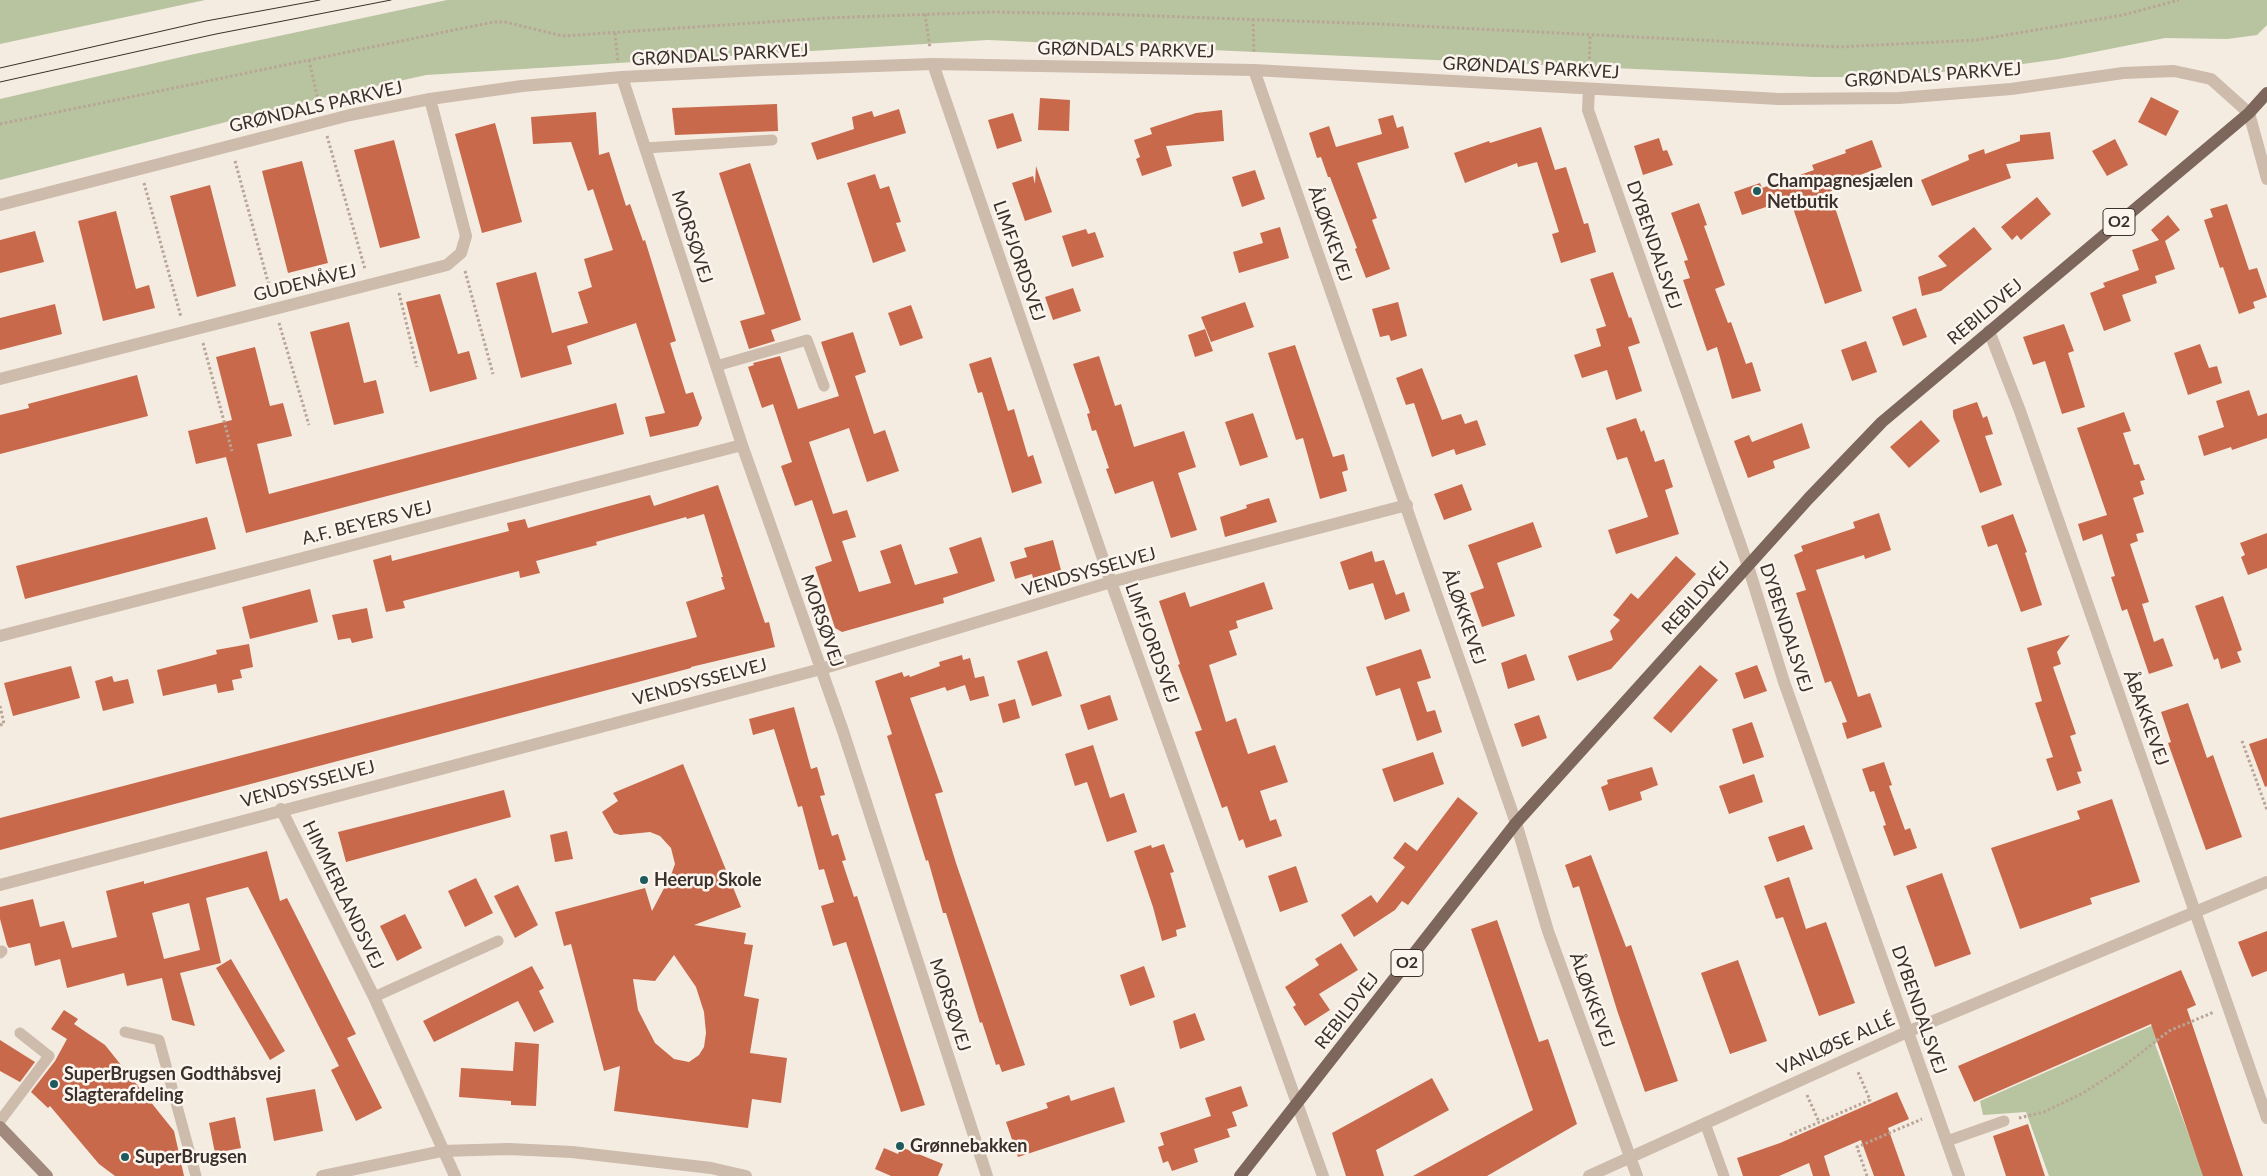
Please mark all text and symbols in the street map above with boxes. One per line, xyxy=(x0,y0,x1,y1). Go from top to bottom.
street label: GRØNDALS PARKVEJ xyxy=(1037,38,1215,62)
street label: GRØNDALS PARKVEJ xyxy=(631,40,809,70)
street label: GRØNDALS PARKVEJ xyxy=(1442,53,1620,83)
street label: GRØNDALS PARKVEJ xyxy=(1844,58,2022,92)
street label: GRØNDALS PARKVEJ xyxy=(227,77,405,137)
place label: Champagnesjælen Netbutik xyxy=(1767,170,1913,212)
street label: DYBENDALSVEJ xyxy=(1622,178,1686,312)
street label: ÅLØKKEVEJ xyxy=(1304,183,1356,285)
marker: Champagnesjælen Netbutik xyxy=(1751,185,1763,197)
street label: MORSØVEJ xyxy=(667,188,717,286)
street label: LIMFJORDSVEJ xyxy=(988,198,1050,324)
road number: O2 xyxy=(2103,208,2135,236)
street label: GUDENÅVEJ xyxy=(251,260,359,306)
street label: REBILDVEJ xyxy=(1943,274,2027,350)
street label: A.F. BEYERS VEJ xyxy=(300,496,434,550)
street label: VENDSYSSELVEJ xyxy=(1020,543,1158,601)
street label: REBILDVEJ xyxy=(1657,557,1735,639)
street label: DYBENDALSVEJ xyxy=(1755,561,1817,695)
street label: ÅLØKKEVEJ xyxy=(1438,566,1490,668)
street label: MORSØVEJ xyxy=(796,572,848,670)
street label: LIMFJORDSVEJ xyxy=(1120,580,1184,706)
street label: VENDSYSSELVEJ xyxy=(630,654,770,710)
street label: ÅBAKKEVEJ xyxy=(2119,667,2173,769)
street label: VENDSYSSELVEJ xyxy=(238,756,378,812)
street label: HIMMERLANDSVEJ xyxy=(298,817,388,973)
place label: Heerup Skole xyxy=(654,869,762,891)
marker: Heerup Skole xyxy=(638,874,650,886)
street label: DYBENDALSVEJ xyxy=(1887,943,1951,1077)
street label: ÅLØKKEVEJ xyxy=(1565,949,1619,1051)
road number: O2 xyxy=(1391,950,1423,976)
street label: MORSØVEJ xyxy=(925,956,975,1054)
street label: REBILDVEJ xyxy=(1310,968,1384,1054)
street label: VANLØSE ALLÉ xyxy=(1774,1009,1898,1079)
place label: SuperBrugsen Godthåbsvej Slagterafdeling xyxy=(64,1063,281,1106)
marker: SuperBrugsen Godthåbsvej Slagterafdeling xyxy=(48,1078,60,1090)
place label: Grønnebakken xyxy=(910,1135,1028,1157)
marker: Grønnebakken xyxy=(894,1140,906,1152)
place label: SuperBrugsen xyxy=(135,1146,247,1168)
marker: SuperBrugsen xyxy=(119,1151,131,1163)

